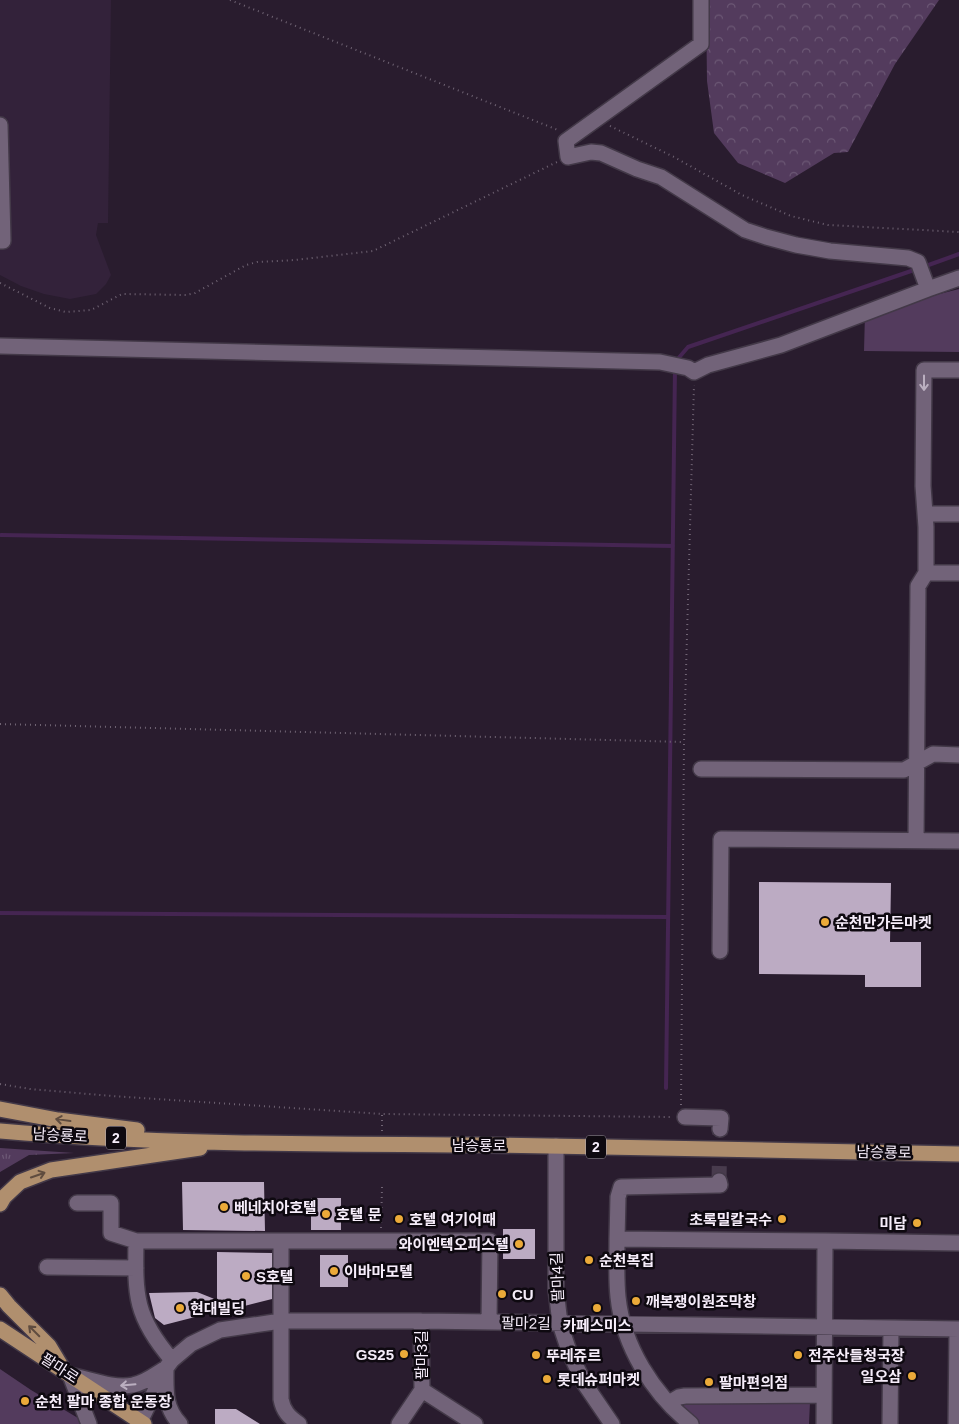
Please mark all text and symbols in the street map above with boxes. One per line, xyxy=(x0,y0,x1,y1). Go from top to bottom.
one-way arrow xyxy=(919,375,929,391)
place label: 순천만가든마켓 xyxy=(835,914,932,931)
marker: 순천만가든마켓 xyxy=(819,916,831,928)
one-way arrow xyxy=(55,1115,71,1125)
street label: 남승룡로 xyxy=(32,1125,88,1145)
road number: 2 xyxy=(106,1126,126,1150)
road number: 2 xyxy=(586,1136,606,1158)
street label: 남승룡로 xyxy=(451,1137,507,1154)
street label: 남승룡로 xyxy=(856,1143,912,1161)
one-way arrow xyxy=(29,1170,45,1179)
place label: 베네치아호텔 xyxy=(234,1199,317,1216)
marker: 베네치아호텔 xyxy=(218,1201,230,1213)
place label: 호텔 문 xyxy=(336,1206,382,1223)
marker: 호텔 문 xyxy=(320,1208,332,1220)
place label: 호텔 여기어때 xyxy=(409,1211,496,1228)
place label: 초록밀칼국수 xyxy=(689,1211,772,1228)
marker: 호텔 여기어때 xyxy=(393,1213,405,1225)
marker: 초록밀칼국수 xyxy=(776,1213,788,1225)
place label: 미담 xyxy=(879,1215,907,1232)
marker: 미담 xyxy=(911,1217,923,1229)
place label: 와이엔텍오피스텔 xyxy=(399,1236,509,1253)
marker: 와이엔텍오피스텔 xyxy=(513,1238,525,1250)
street label: 팔마4길 xyxy=(548,1252,566,1302)
place label: 순천복집 xyxy=(599,1252,654,1269)
marker: 순천복집 xyxy=(583,1254,595,1266)
place label: 이바마모텔 xyxy=(344,1263,413,1280)
marker: 이바마모텔 xyxy=(328,1265,340,1277)
place label: S호텔 xyxy=(256,1268,294,1285)
marker: S호텔 xyxy=(240,1270,252,1282)
place label: CU xyxy=(512,1286,534,1303)
marker: CU xyxy=(496,1288,508,1300)
place label: 깨복쟁이원조막창 xyxy=(646,1293,757,1310)
marker: 깨복쟁이원조막창 xyxy=(630,1295,642,1307)
place label: 현대빌딩 xyxy=(190,1300,245,1317)
marker: 현대빌딩 xyxy=(174,1302,186,1314)
marker: 카페스미스 xyxy=(591,1302,603,1314)
street label: 팔마2길 xyxy=(501,1314,551,1332)
place label: 카페스미스 xyxy=(562,1317,632,1334)
one-way arrow xyxy=(28,1325,40,1337)
street label: 팔마3길 xyxy=(413,1330,430,1380)
place label: GS25 xyxy=(356,1346,394,1363)
place label: 뚜레쥬르 xyxy=(546,1347,601,1364)
place label: 전주산들청국장 xyxy=(808,1347,905,1364)
marker: GS25 xyxy=(398,1348,410,1360)
marker: 뚜레쥬르 xyxy=(530,1349,542,1361)
marker: 전주산들청국장 xyxy=(792,1349,804,1361)
street label: 팔마로 xyxy=(38,1350,82,1386)
place label: 일오삼 xyxy=(861,1368,902,1385)
marker: 일오삼 xyxy=(906,1370,918,1382)
place label: 롯데슈퍼마켓 xyxy=(557,1371,640,1388)
marker: 롯데슈퍼마켓 xyxy=(541,1373,553,1385)
place label: 팔마편의점 xyxy=(719,1374,788,1391)
marker: 팔마편의점 xyxy=(703,1376,715,1388)
one-way arrow xyxy=(121,1380,137,1389)
place label: 순천 팔마 종합 운동장 xyxy=(35,1393,172,1410)
marker: 순천 팔마 종합 운동장 xyxy=(19,1395,31,1407)

